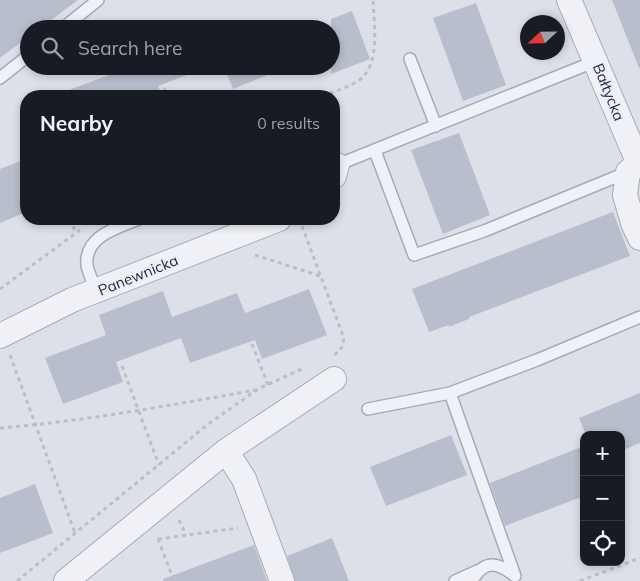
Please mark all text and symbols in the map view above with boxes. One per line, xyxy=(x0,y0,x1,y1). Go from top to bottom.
north arrow xyxy=(520,15,565,60)
search box xyxy=(20,20,340,75)
icon: search xyxy=(38,34,66,62)
text: Search here xyxy=(78,36,182,60)
street label: Bałtycka xyxy=(589,60,629,124)
text: Nearby xyxy=(40,110,113,136)
text: 0 results xyxy=(257,113,320,133)
street label: Panewnicka xyxy=(95,250,181,300)
map controls xyxy=(580,431,625,566)
button: + xyxy=(580,431,625,476)
button: − xyxy=(580,476,625,521)
button: locate xyxy=(580,521,625,566)

